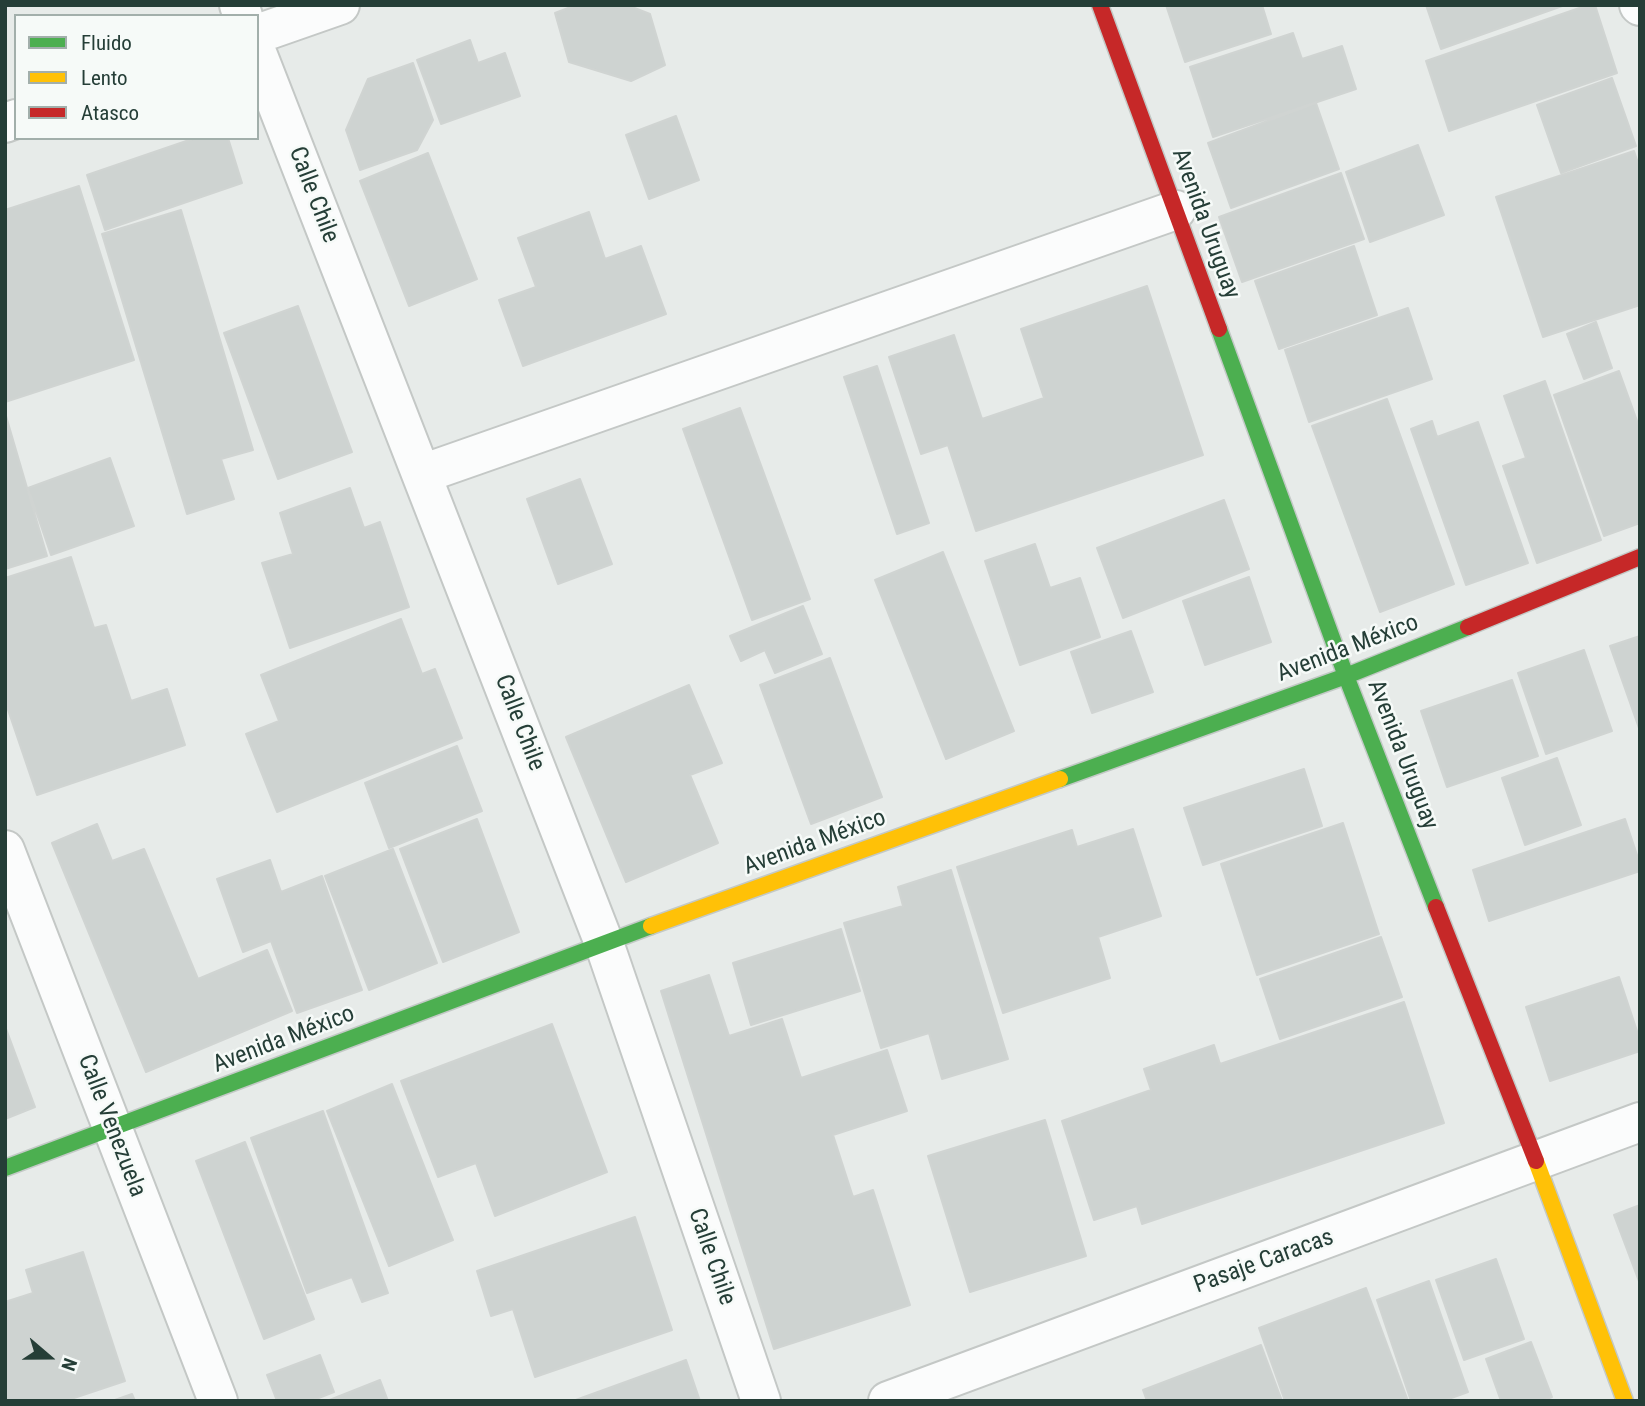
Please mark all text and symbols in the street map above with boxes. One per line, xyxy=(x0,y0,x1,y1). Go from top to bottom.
legend xyxy=(14,14,259,140)
text: Fluido xyxy=(81,31,132,55)
text: Lento xyxy=(81,66,128,90)
text: Atasco xyxy=(81,101,139,125)
street label: Calle Chile xyxy=(282,143,344,247)
street label: Avenida Uruguay xyxy=(1164,145,1246,303)
street label: Avenida México xyxy=(1273,609,1423,689)
street label: Calle Chile xyxy=(488,671,550,775)
street label: Avenida Uruguay xyxy=(1360,676,1444,834)
street label: Avenida México xyxy=(740,804,890,882)
street label: Avenida México xyxy=(209,1000,359,1080)
street label: Calle Venezuela xyxy=(71,1051,151,1201)
street label: Calle Chile xyxy=(681,1205,741,1309)
street label: Pasaje Caracas xyxy=(1190,1223,1338,1301)
north arrow xyxy=(14,1322,84,1392)
text: N xyxy=(56,1355,82,1374)

